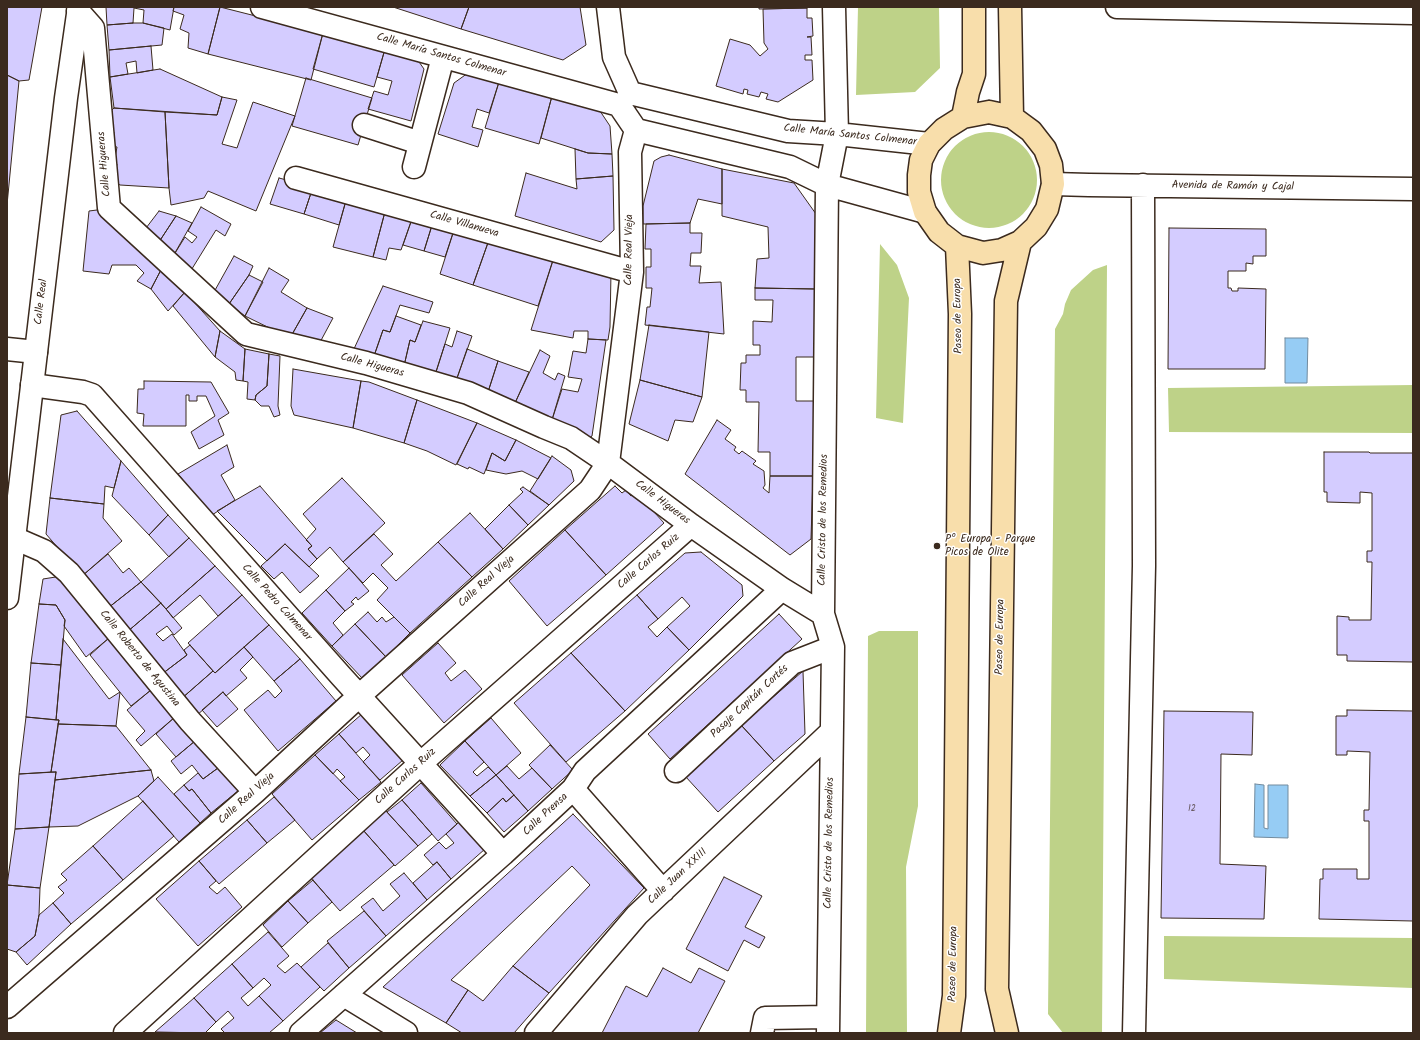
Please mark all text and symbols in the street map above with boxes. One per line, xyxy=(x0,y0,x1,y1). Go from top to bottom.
street label: Calle María Santos Colmenar xyxy=(375,31,507,81)
street label: Calle María Santos Colmenar xyxy=(783,122,917,150)
street label: Calle Higueras xyxy=(96,131,114,197)
street label: Avenida de Ramón y Cajal xyxy=(1172,179,1294,195)
street label: Calle Villanueva xyxy=(428,209,500,241)
street label: Calle Real Vieja xyxy=(623,214,637,286)
street label: Paseo de Europa xyxy=(952,278,966,354)
street label: Calle Real xyxy=(33,279,51,325)
street label: Calle Higueras xyxy=(339,351,405,381)
street label: Calle Cristo de los Remedios xyxy=(816,454,832,586)
street label: Calle Higueras xyxy=(632,478,692,528)
street label: Calle Carlos Ruiz xyxy=(615,531,683,593)
place label: Pº Europa - Parque Picos de Olite xyxy=(945,533,1035,559)
marker: Pº Europa - Parque Picos de Olite xyxy=(932,541,942,551)
street label: Calle Real Vieja xyxy=(456,553,518,611)
street label: Calle Pedro Colmenar xyxy=(238,562,314,644)
street label: Paseo de Europa xyxy=(994,599,1008,675)
street label: Calle Roberto de Agustina xyxy=(96,608,182,710)
street label: Pasaje Capitán Cortés xyxy=(708,663,792,741)
street label: Calle Carlos Ruiz xyxy=(373,746,439,808)
street label: Calle Real Vieja xyxy=(216,770,278,828)
street label: Calle Cristo de los Remedios xyxy=(822,777,838,909)
street label: Calle Prensa xyxy=(521,791,571,839)
house number: 12 xyxy=(1188,804,1196,814)
street label: Calle Juan XXIII xyxy=(646,846,710,908)
street label: Paseo de Europa xyxy=(947,926,961,1002)

